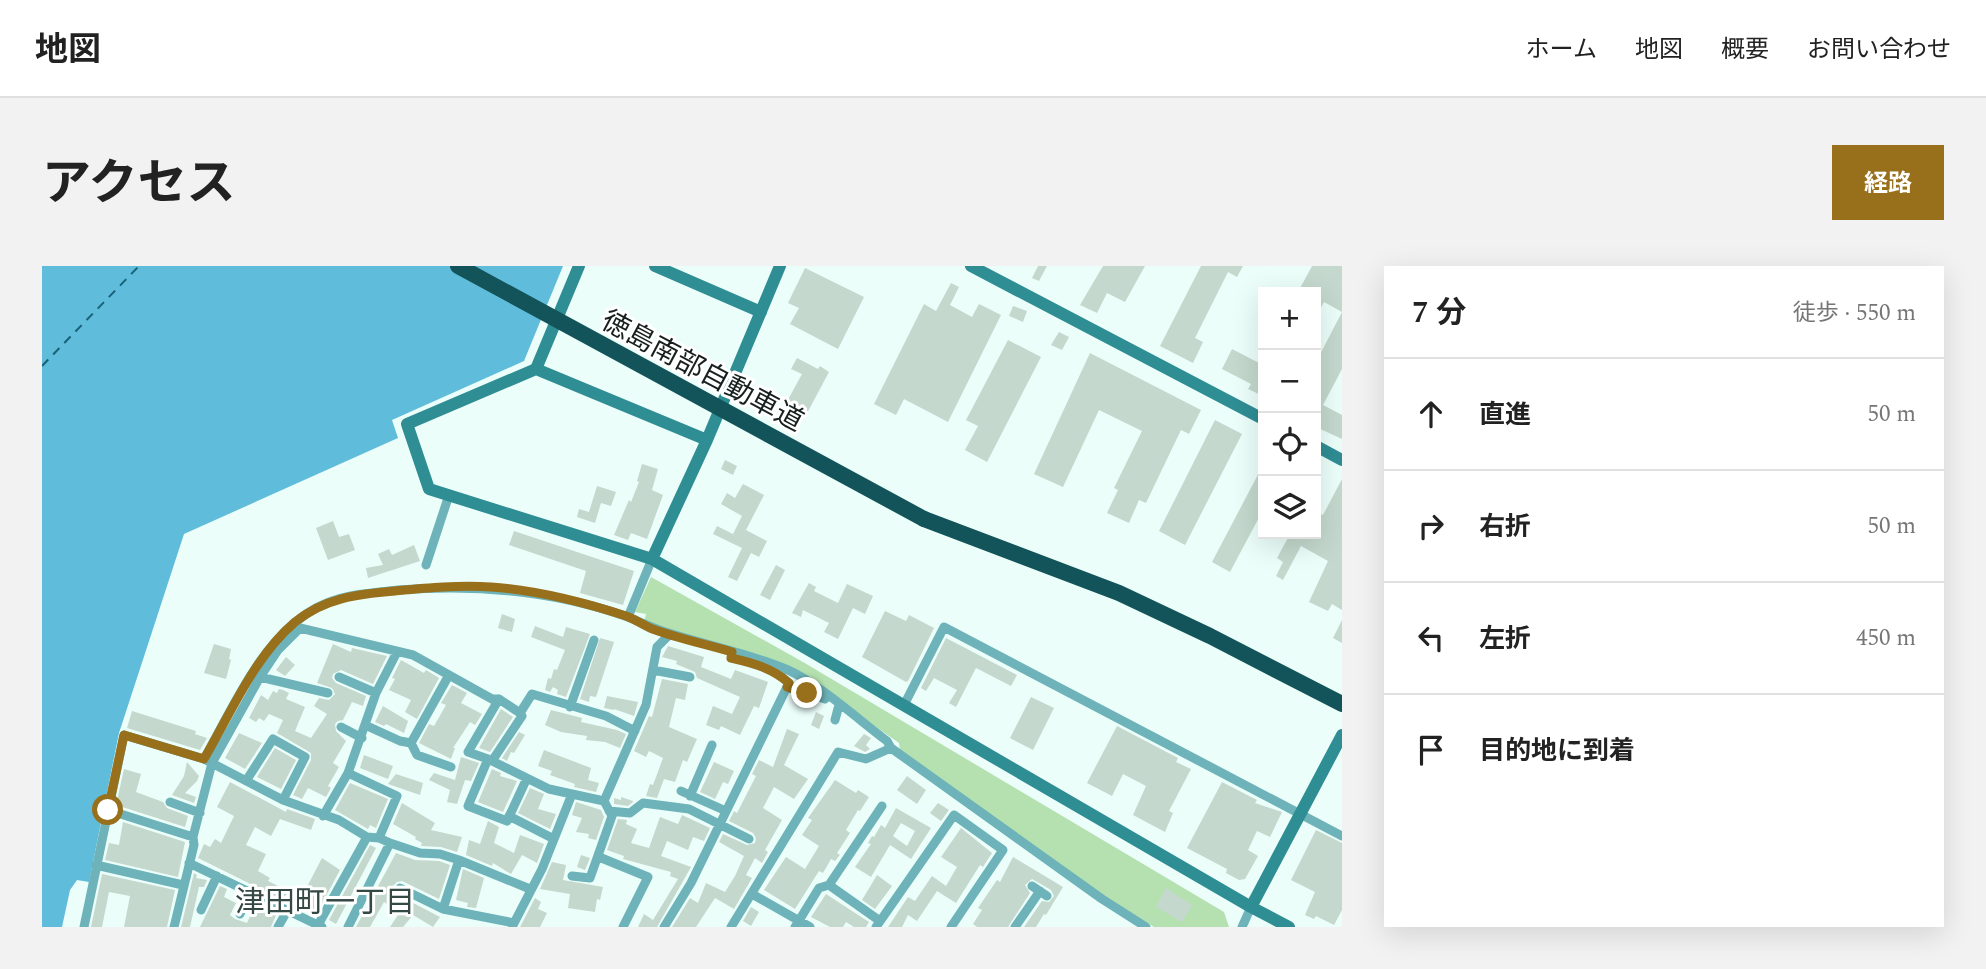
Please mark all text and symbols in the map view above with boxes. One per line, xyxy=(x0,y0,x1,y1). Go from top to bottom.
text: 地図 xyxy=(35,25,101,75)
text: ホーム xyxy=(1526,32,1597,68)
text: 地図 xyxy=(1635,32,1683,68)
text: 概要 xyxy=(1721,32,1769,68)
text: お問い合わせ xyxy=(1807,32,1951,68)
button: 経路 xyxy=(1832,145,1944,220)
text: アクセス xyxy=(42,147,236,222)
map controls xyxy=(1258,287,1321,539)
button: + xyxy=(1258,287,1321,350)
text: 7 分 xyxy=(1412,290,1466,336)
text: 徒歩 · 550 m xyxy=(1793,296,1916,331)
street label: 徳島南部自動車道 xyxy=(593,300,811,443)
button: − xyxy=(1258,350,1321,413)
icon: ahead xyxy=(1412,395,1450,433)
text: 直進 xyxy=(1479,395,1531,435)
text: 50 m xyxy=(1867,397,1916,432)
button: locate xyxy=(1258,413,1321,476)
button: layers xyxy=(1258,476,1321,539)
icon: right xyxy=(1412,507,1450,545)
text: 右折 xyxy=(1479,507,1531,547)
text: 50 m xyxy=(1867,509,1916,544)
icon: left xyxy=(1412,619,1450,657)
text: 左折 xyxy=(1479,619,1531,659)
text: 450 m xyxy=(1856,621,1916,656)
route end xyxy=(791,677,822,708)
icon: arrive xyxy=(1412,731,1450,769)
text: 目的地に到着 xyxy=(1479,731,1635,771)
route start xyxy=(92,794,123,825)
district label: 津田町一丁目 xyxy=(235,880,415,926)

